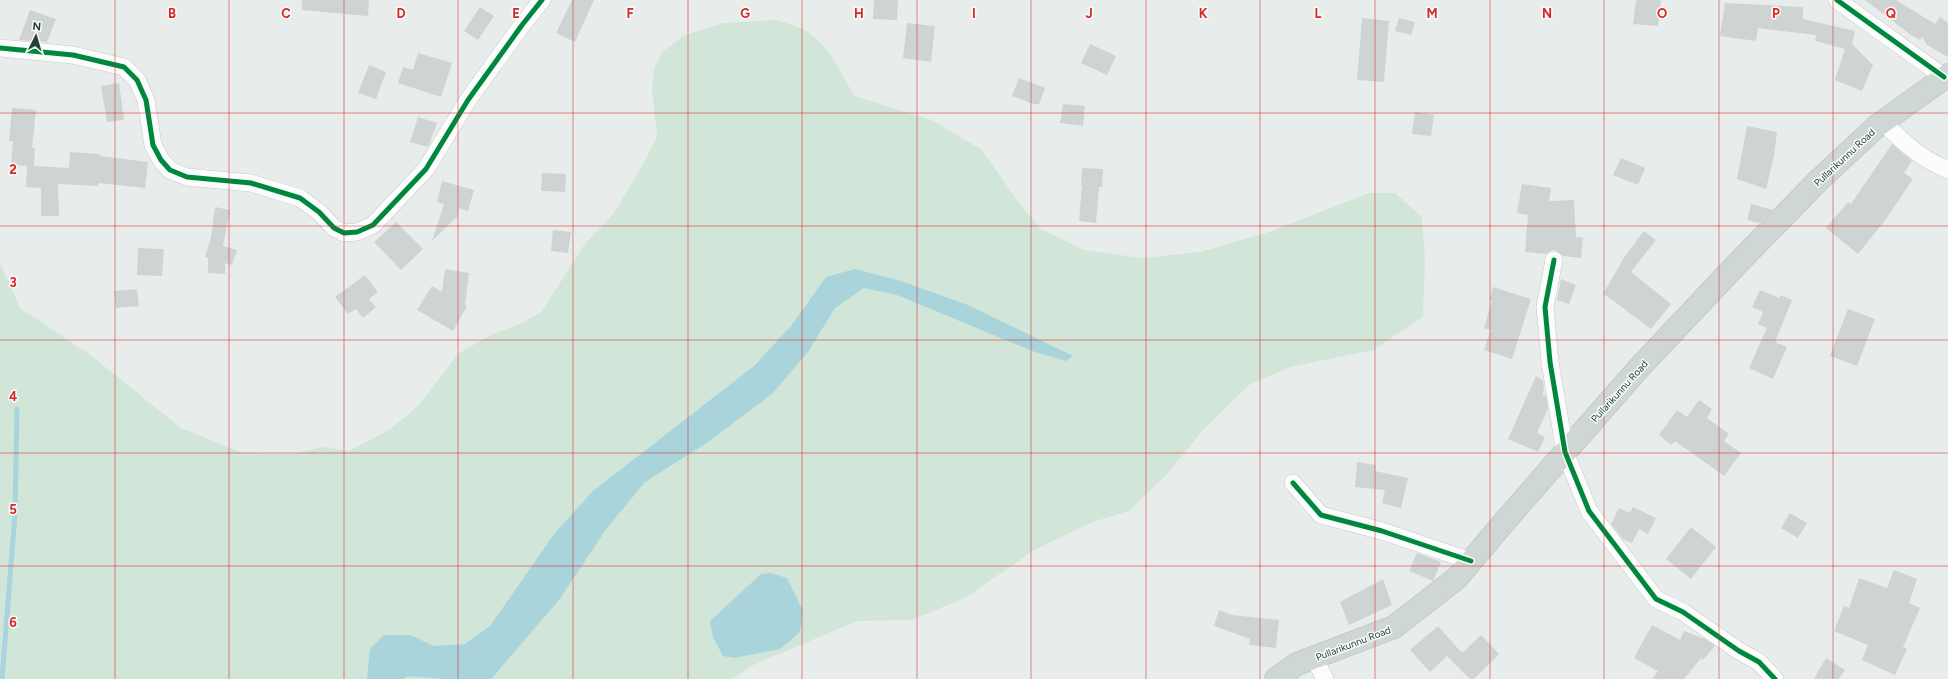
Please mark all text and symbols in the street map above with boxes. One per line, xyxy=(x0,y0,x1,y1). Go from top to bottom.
text: B xyxy=(168,6,176,21)
text: C xyxy=(281,6,291,21)
text: D xyxy=(396,6,406,21)
text: E xyxy=(512,6,520,21)
text: F xyxy=(626,6,634,21)
text: G xyxy=(740,6,750,21)
text: H xyxy=(854,6,864,21)
text: I xyxy=(972,6,976,21)
text: J xyxy=(1085,6,1093,21)
text: K xyxy=(1199,6,1208,21)
text: L xyxy=(1315,6,1322,21)
text: M xyxy=(1426,6,1438,21)
text: N xyxy=(1542,6,1552,21)
text: O xyxy=(1657,6,1667,21)
text: P xyxy=(1772,6,1780,21)
text: Q xyxy=(1886,6,1896,21)
north arrow xyxy=(16,16,56,56)
text: N xyxy=(32,20,42,33)
street label: Pullarikunnu Road xyxy=(1811,126,1878,189)
text: 2 xyxy=(9,162,17,177)
text: 3 xyxy=(9,275,17,290)
street label: Pullarikunnu Road xyxy=(1588,357,1651,425)
text: 4 xyxy=(9,389,17,404)
text: 5 xyxy=(9,502,17,517)
text: 6 xyxy=(9,615,17,630)
street label: Pullarikunnu Road xyxy=(1314,623,1393,664)

